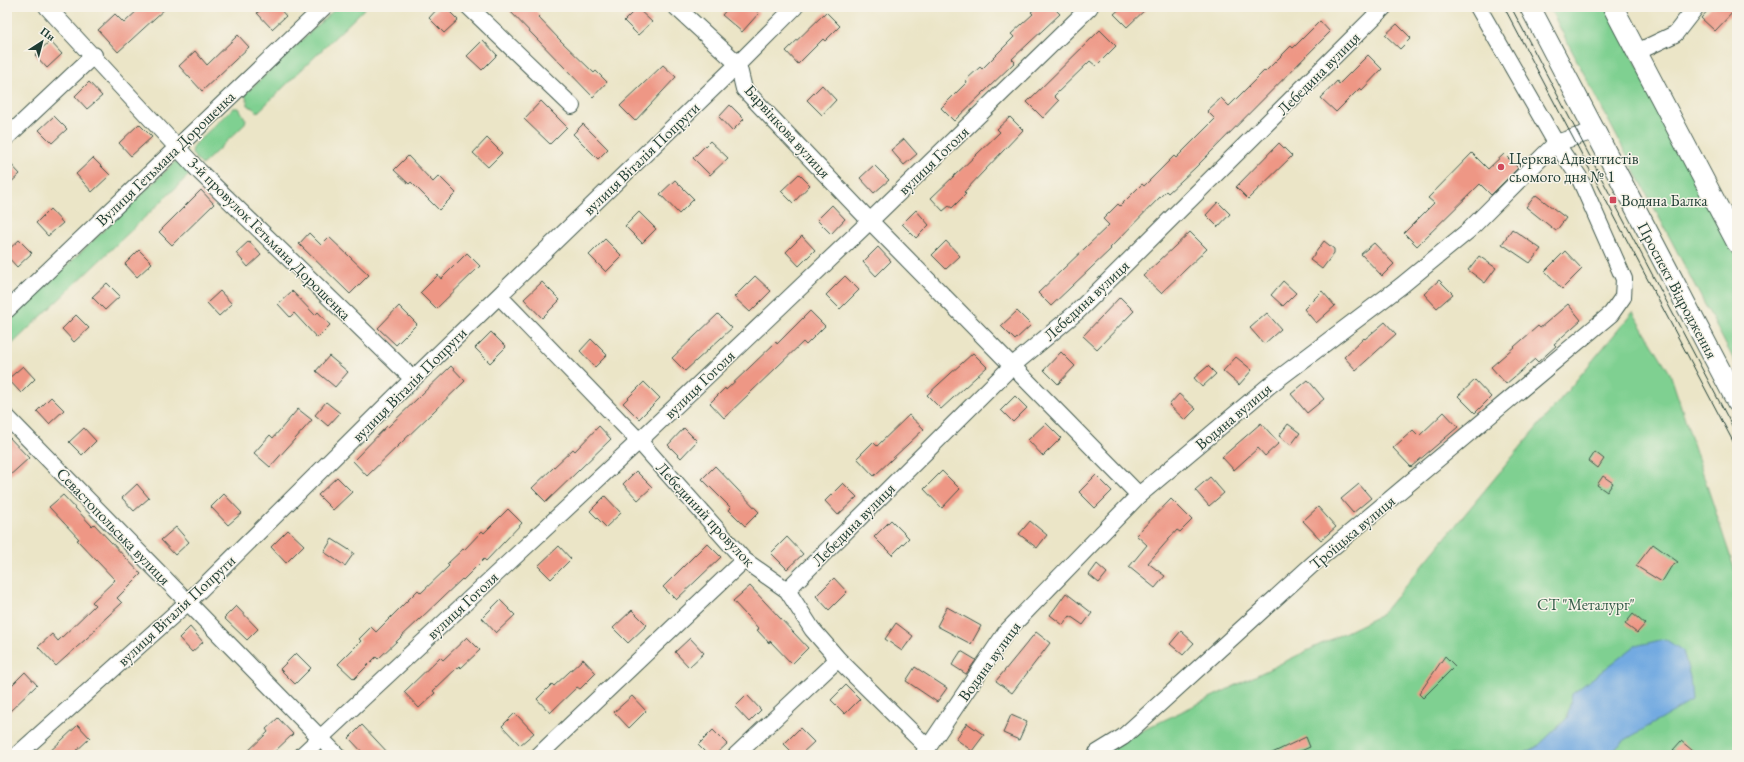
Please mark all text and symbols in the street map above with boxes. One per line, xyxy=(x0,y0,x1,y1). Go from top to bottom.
north arrow xyxy=(22,22,62,62)
text: Пн xyxy=(38,24,59,44)
street label: Лебедина вулиця xyxy=(1272,27,1365,120)
street label: Барвінкова вулиця xyxy=(740,80,835,183)
street label: Вулиця Гетьмана Дорошенка xyxy=(91,86,240,231)
street label: вулиця Віталія Попруги xyxy=(579,97,705,220)
street label: вулиця Гоголя xyxy=(893,121,973,199)
place label: Церква Адвентистів сьомого дня № 1 xyxy=(1509,148,1639,187)
street label: 3-й провулок Гетьмана Дорошенка xyxy=(183,152,356,325)
marker: Церква Адвентистів сьомого дня № 1 xyxy=(1496,162,1506,172)
place label: Водяна Балка xyxy=(1621,190,1708,211)
marker: Водяна Балка xyxy=(1608,195,1618,205)
street label: Проспект Відродження xyxy=(1633,218,1723,362)
street label: Лебедина вулиця xyxy=(1039,255,1134,345)
street label: вулиця Віталія Попруги xyxy=(347,322,472,446)
street label: вулиця Гоголя xyxy=(659,345,739,423)
street label: Водяна вулиця xyxy=(1191,378,1276,455)
street label: Лебединий провулок xyxy=(651,457,760,572)
street label: Севастопольська вулиця xyxy=(52,463,175,590)
street label: Лебедина вулиця xyxy=(807,478,900,571)
street label: Троїцька вулиця xyxy=(1305,490,1399,574)
street label: вулиця Віталія Попруги xyxy=(113,550,240,671)
street label: вулиця Гоголя xyxy=(422,567,503,644)
park label: СТ "Металург" xyxy=(1537,594,1635,615)
street label: Водяна вулиця xyxy=(953,617,1026,705)

